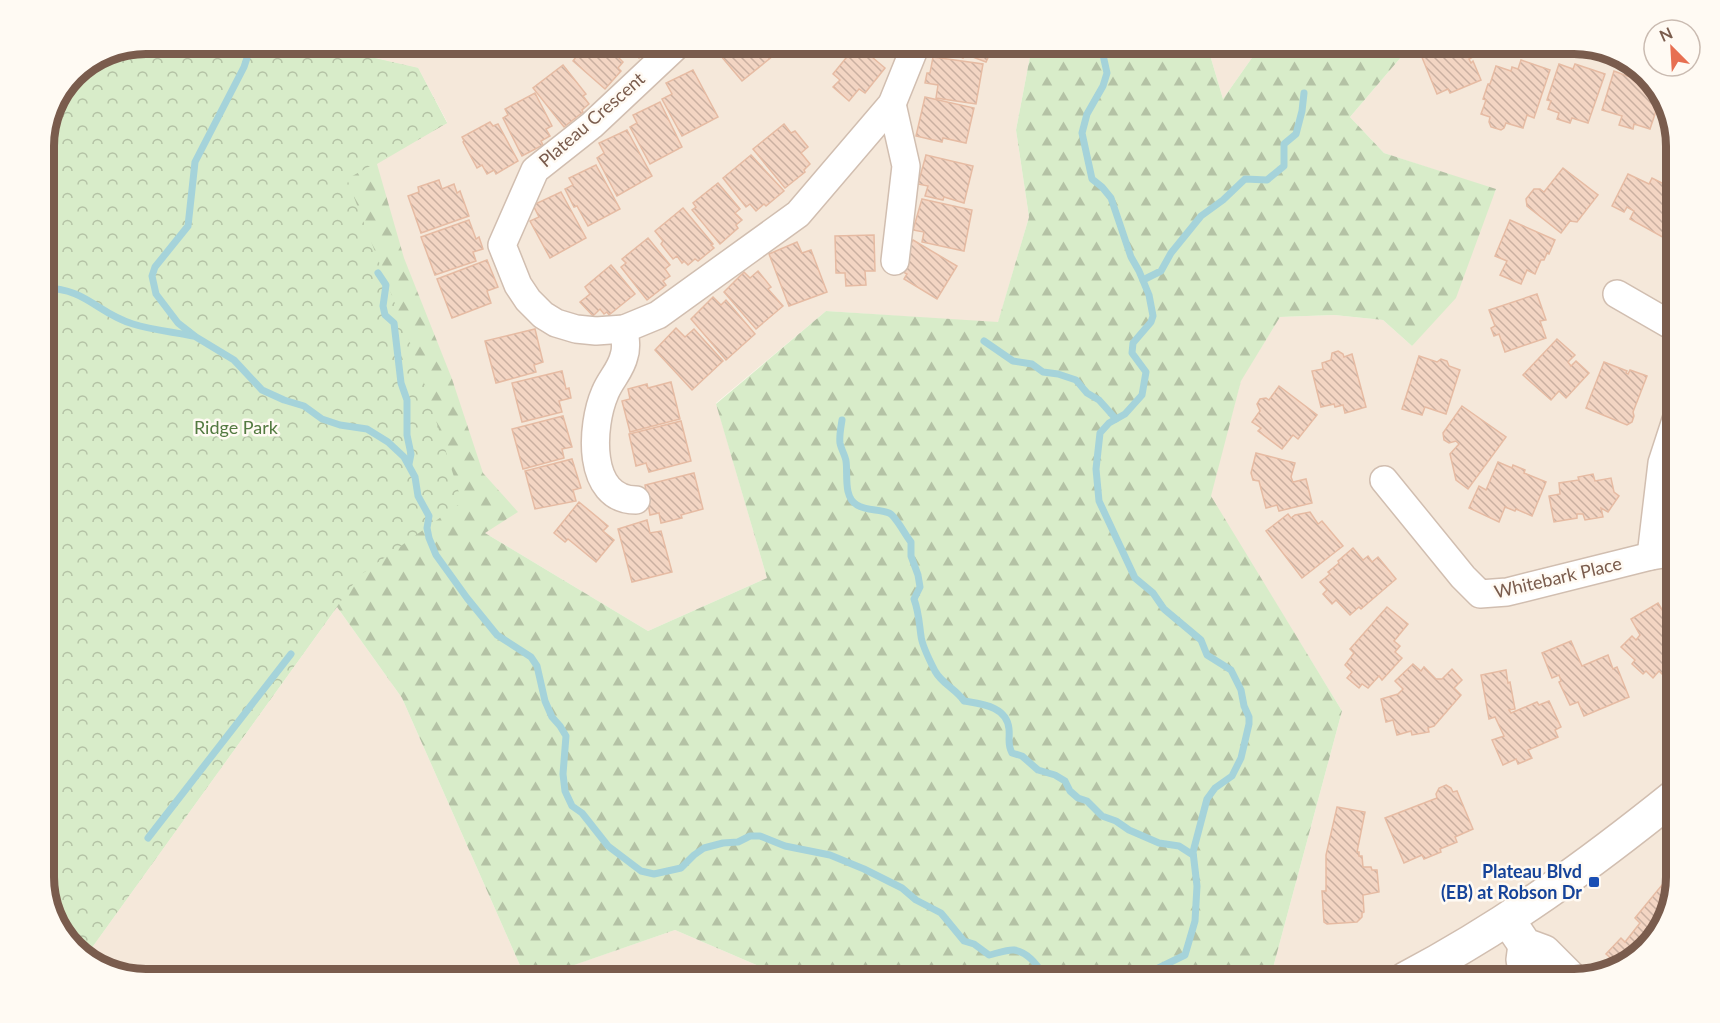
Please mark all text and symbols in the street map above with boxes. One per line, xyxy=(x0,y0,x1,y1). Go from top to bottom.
north arrow xyxy=(1642,18,1702,78)
text: N xyxy=(1656,23,1675,45)
street label: Plateau Crescent xyxy=(534,67,649,171)
park label: Ridge Park xyxy=(194,416,279,438)
street label: Whitebark Place xyxy=(1492,552,1624,602)
place label: Plateau Blvd (EB) at Robson Dr xyxy=(1441,860,1582,903)
marker: Plateau Blvd (EB) at Robson Dr xyxy=(1587,875,1601,889)

